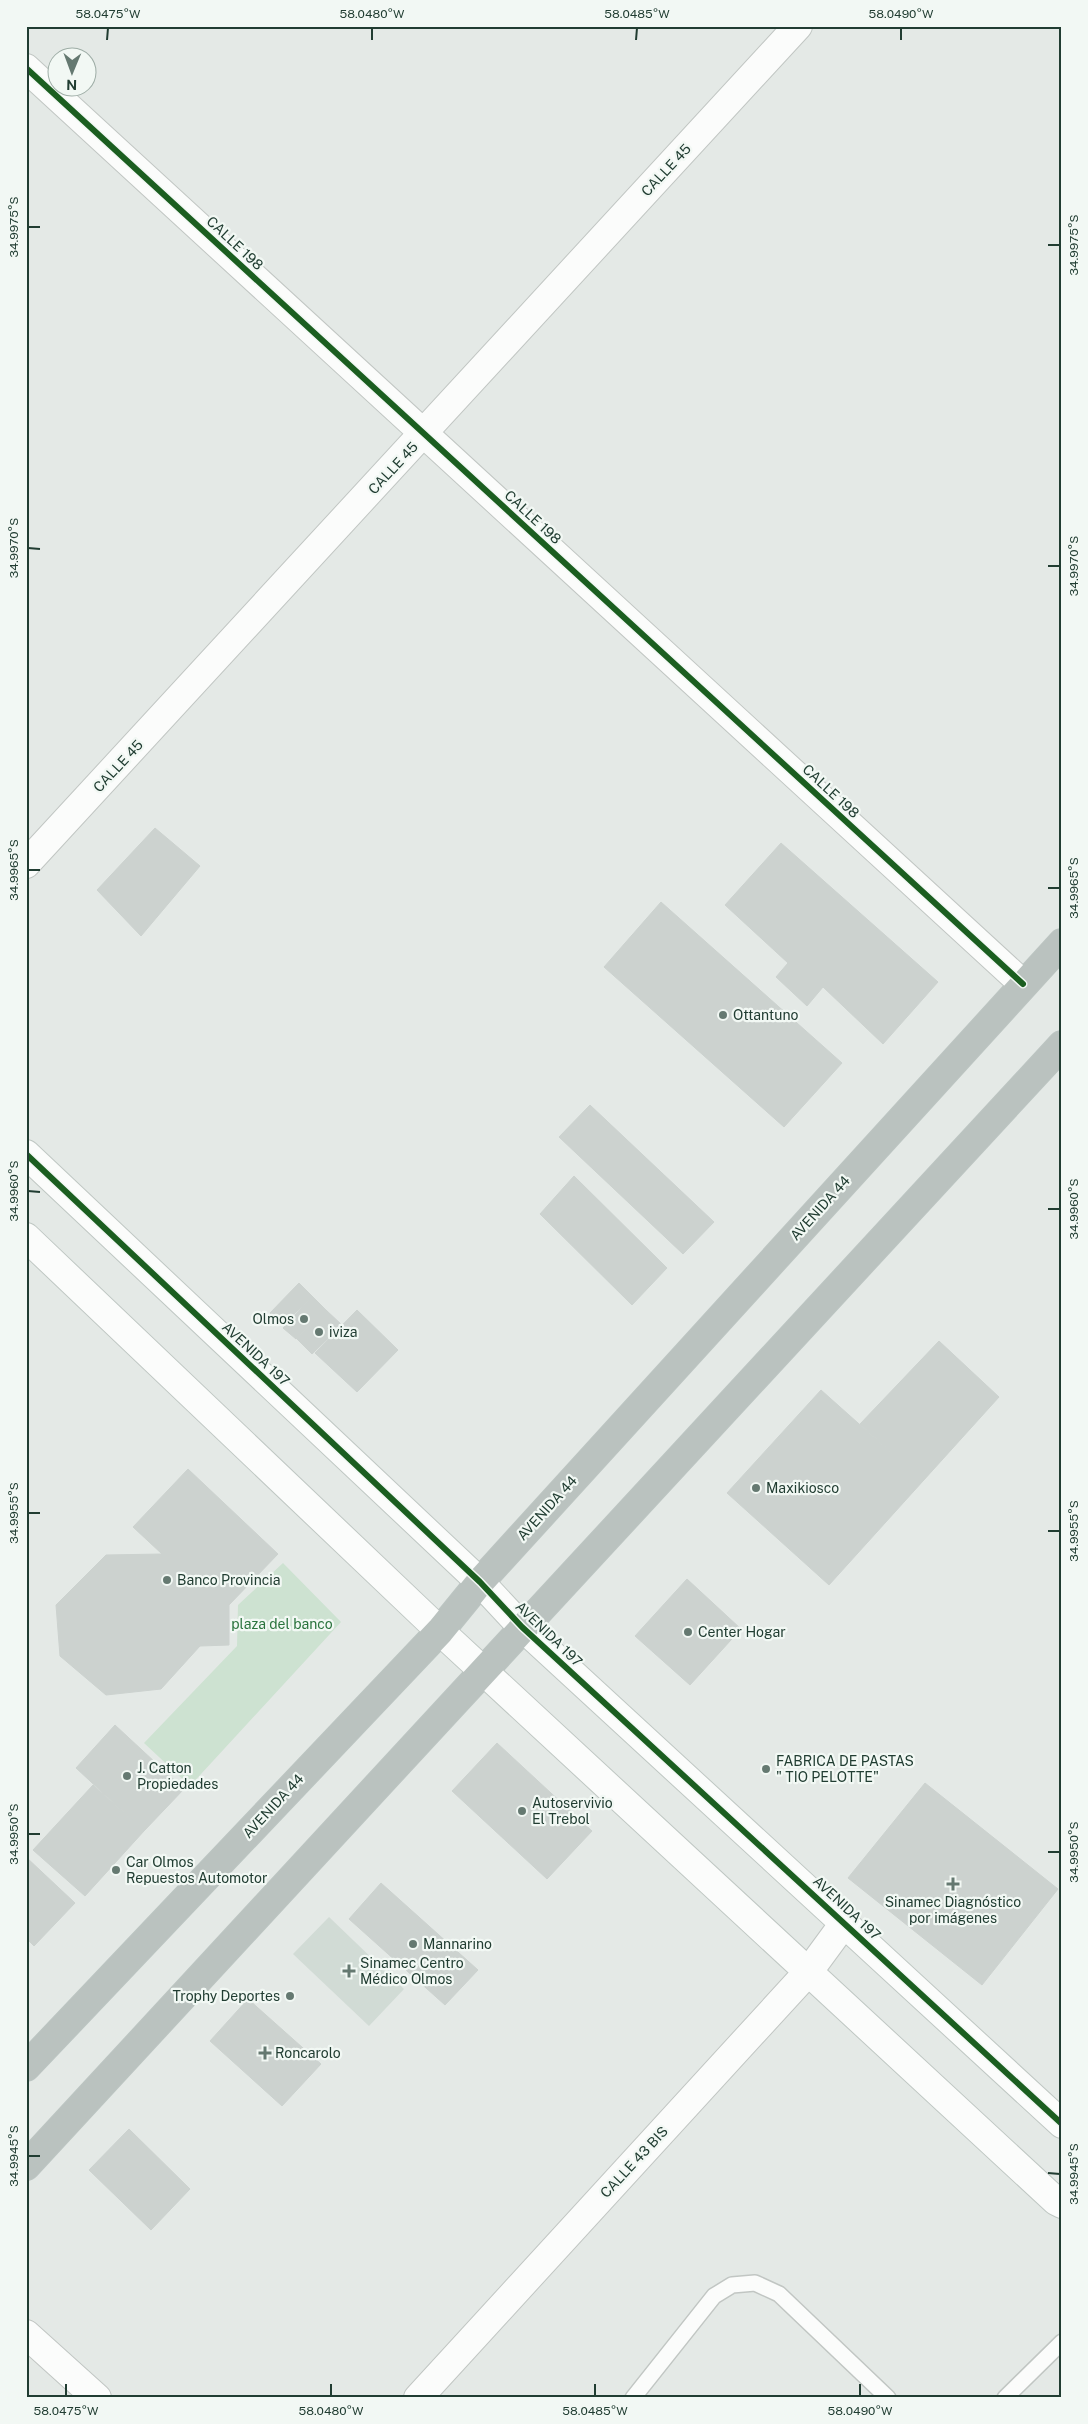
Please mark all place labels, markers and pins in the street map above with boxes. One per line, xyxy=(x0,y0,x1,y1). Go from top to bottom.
place label: Ottantuno xyxy=(733,1007,799,1023)
marker: Ottantuno xyxy=(717,1009,729,1021)
place label: Olmos xyxy=(253,1311,294,1327)
marker: Olmos xyxy=(298,1313,310,1325)
place label: iviza xyxy=(329,1324,358,1340)
marker: iviza xyxy=(313,1326,325,1338)
place label: Maxikiosco xyxy=(766,1480,839,1496)
marker: Maxikiosco xyxy=(750,1482,762,1494)
place label: Banco Provincia xyxy=(177,1572,280,1588)
marker: Banco Provincia xyxy=(161,1574,173,1586)
place label: Center Hogar xyxy=(698,1624,786,1640)
marker: Center Hogar xyxy=(682,1626,694,1638)
place label: FABRICA DE PASTAS " TIO PELOTTE" xyxy=(776,1753,914,1785)
place label: J. Catton Propiedades xyxy=(137,1760,218,1792)
marker: FABRICA DE PASTAS " TIO PELOTTE" xyxy=(760,1763,772,1775)
marker: J. Catton Propiedades xyxy=(121,1770,133,1782)
place label: Autoservivio El Trebol xyxy=(532,1795,613,1827)
marker: Autoservivio El Trebol xyxy=(516,1805,528,1817)
place label: Car Olmos Repuestos Automotor xyxy=(126,1854,267,1886)
marker: Car Olmos Repuestos Automotor xyxy=(110,1864,122,1876)
marker: Sinamec Diagnóstico por imágenes xyxy=(946,1877,960,1891)
place label: Sinamec Diagnóstico por imágenes xyxy=(885,1894,1021,1926)
place label: Mannarino xyxy=(423,1936,492,1952)
marker: Mannarino xyxy=(407,1938,419,1950)
place label: Sinamec Centro Médico Olmos xyxy=(360,1955,464,1987)
marker: Sinamec Centro Médico Olmos xyxy=(342,1964,356,1978)
place label: Trophy Deportes xyxy=(172,1988,280,2004)
marker: Trophy Deportes xyxy=(284,1990,296,2002)
place label: Roncarolo xyxy=(275,2045,341,2061)
marker: Roncarolo xyxy=(259,2047,271,2059)

